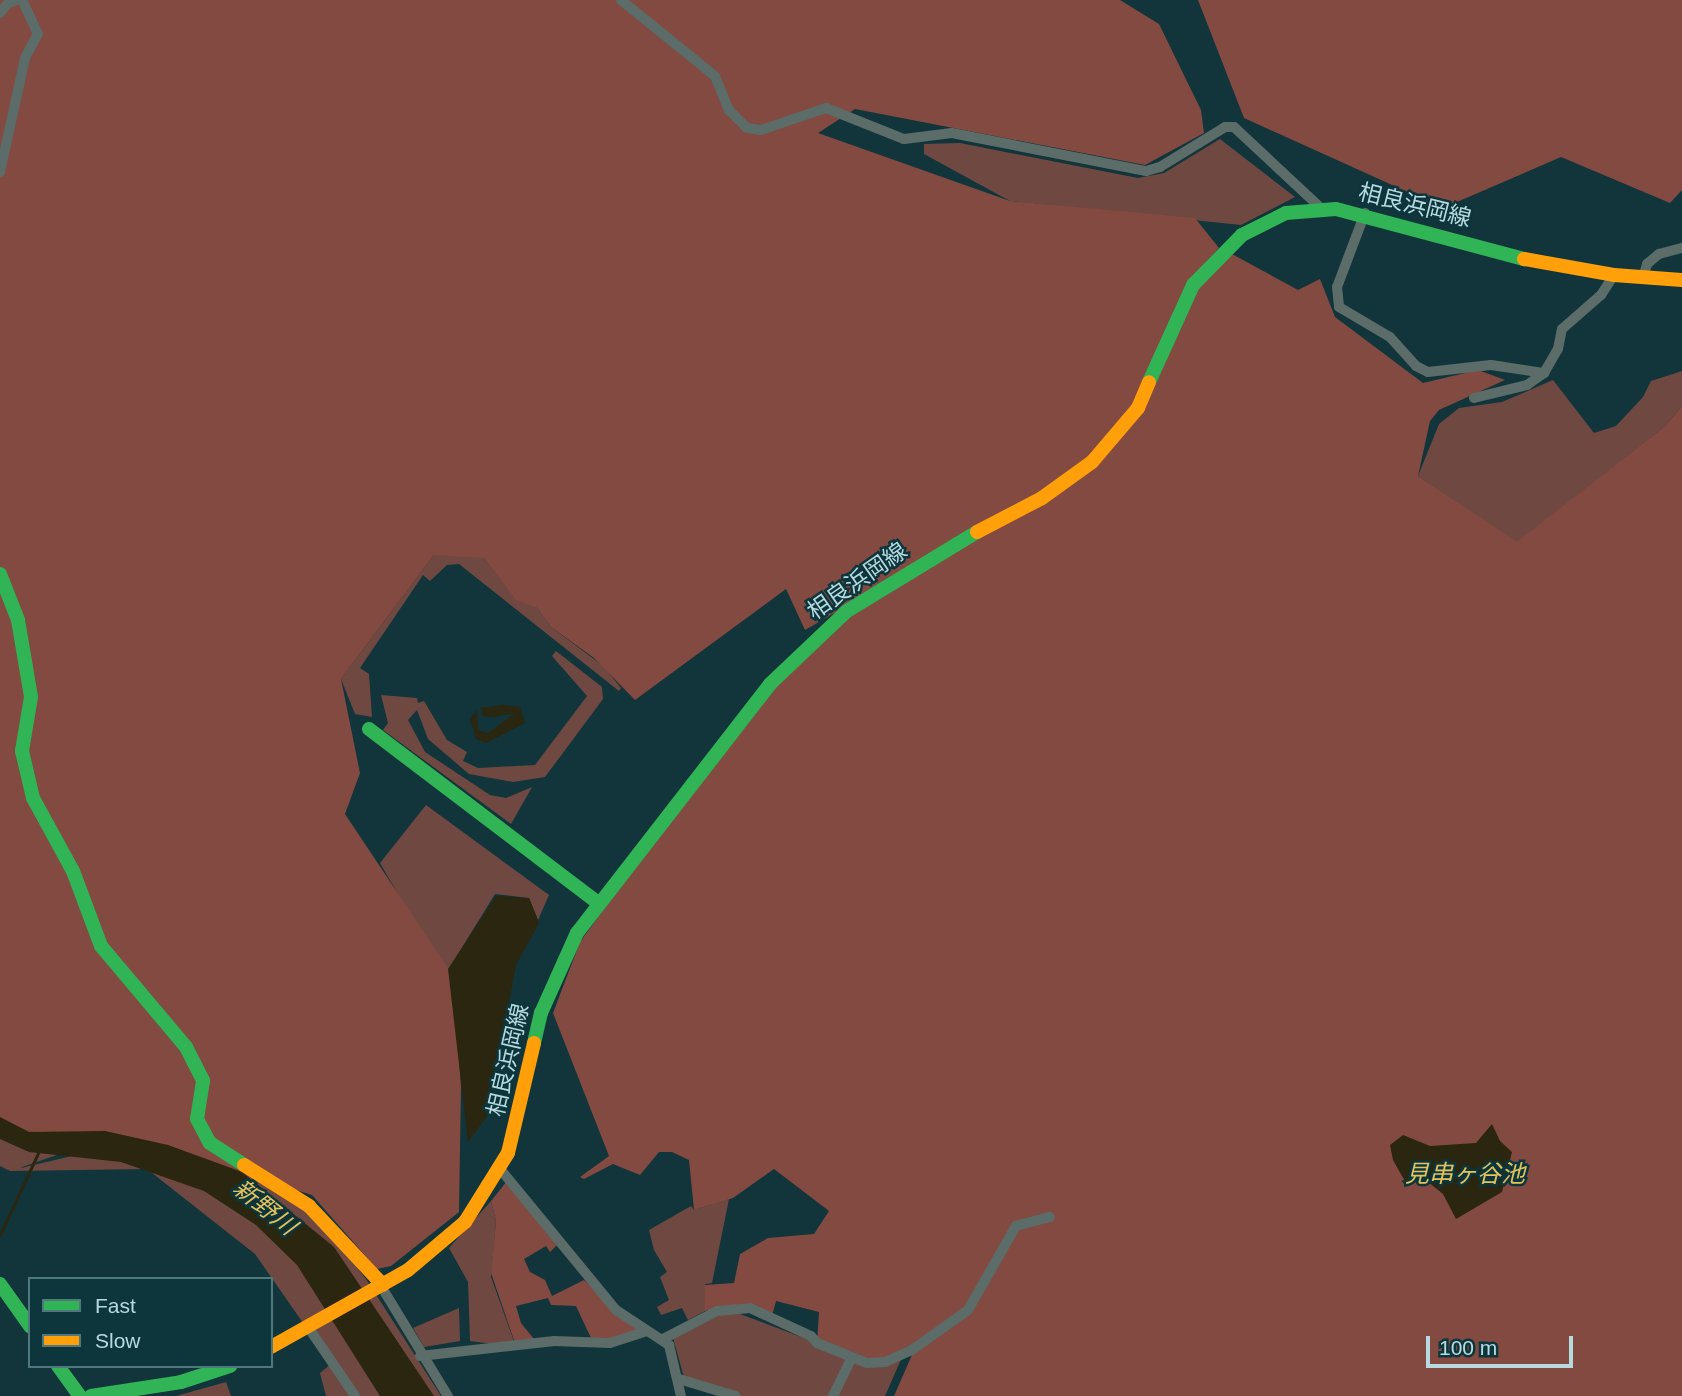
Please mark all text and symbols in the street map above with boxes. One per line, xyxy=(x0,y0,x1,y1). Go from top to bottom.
street label: 相良浜岡線 xyxy=(1356,178,1474,232)
street label: 相良浜岡線 xyxy=(802,537,912,625)
street label: 相良浜岡線 xyxy=(482,1001,534,1119)
water label: 見串ヶ谷池 xyxy=(1405,1160,1525,1188)
water label: 新野川 xyxy=(228,1173,302,1241)
legend xyxy=(28,1277,273,1368)
text: Fast xyxy=(95,1294,136,1317)
scale bar xyxy=(1430,1322,1577,1366)
text: Slow xyxy=(95,1329,141,1352)
text: 100 m xyxy=(1439,1336,1497,1359)

